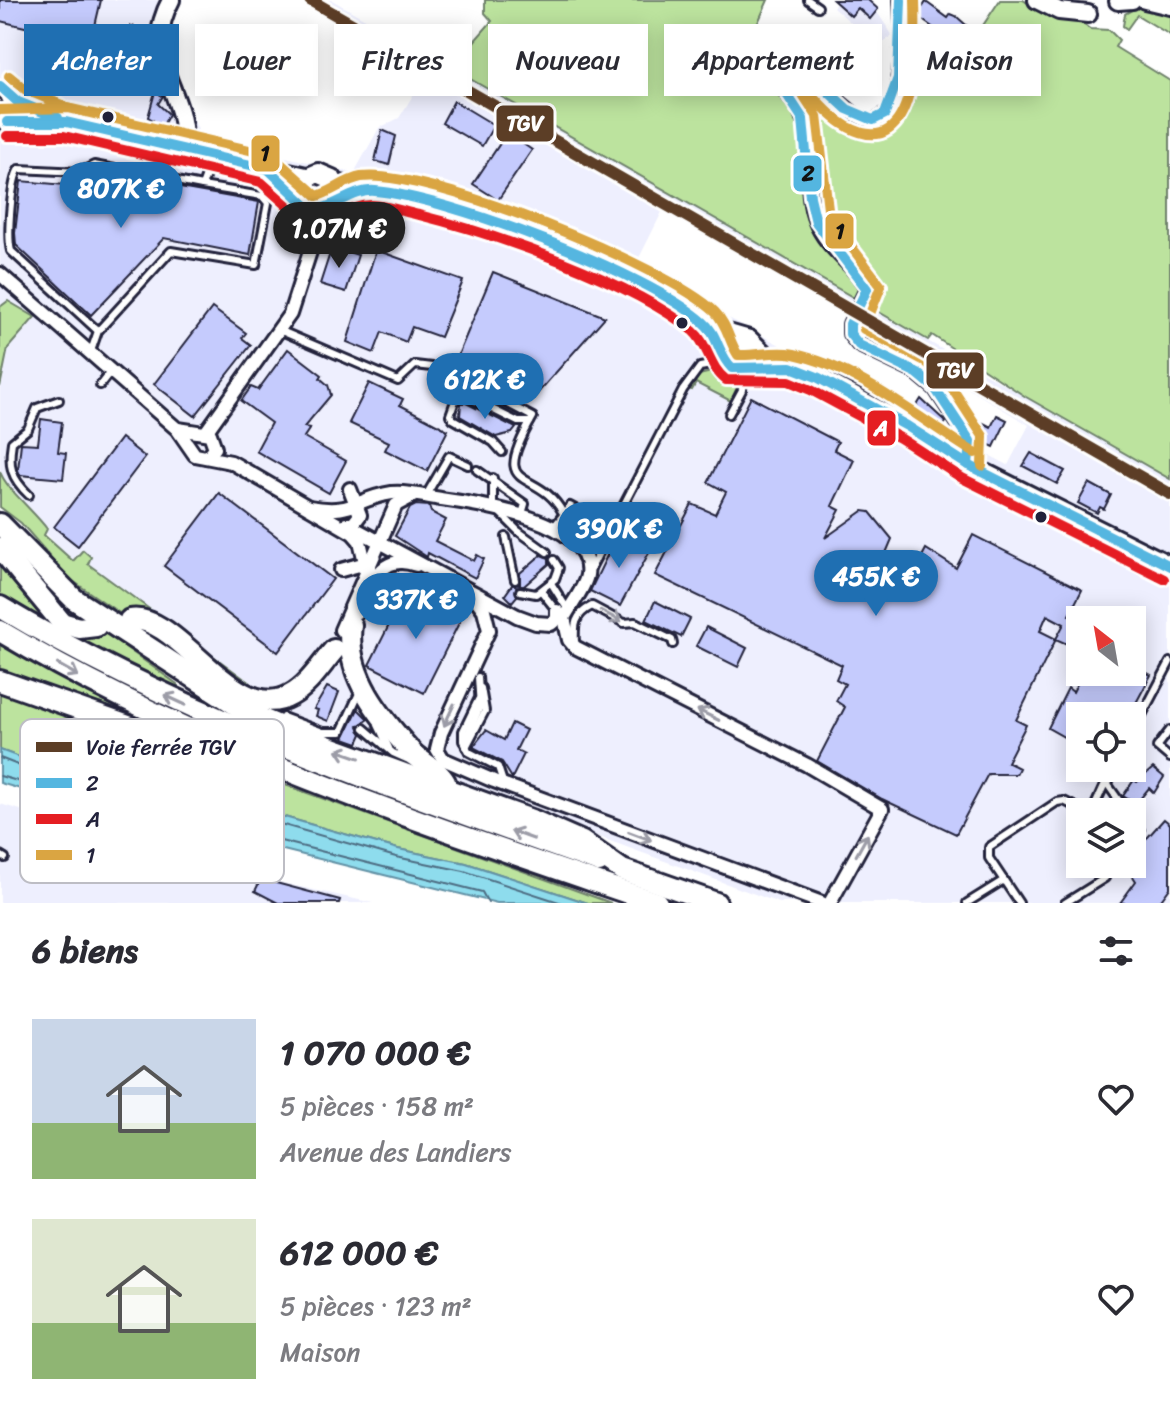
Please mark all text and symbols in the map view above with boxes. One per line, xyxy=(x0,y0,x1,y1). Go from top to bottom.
chip: Acheter xyxy=(24,24,179,96)
chip: Louer xyxy=(195,24,318,96)
chip: Filtres xyxy=(334,24,472,96)
chip: Nouveau xyxy=(488,24,648,96)
chip: Appartement xyxy=(664,24,882,96)
chip: Maison xyxy=(898,24,1041,96)
line badge: TGV xyxy=(495,104,555,143)
text: TGV xyxy=(506,104,546,143)
unlabelled marker xyxy=(100,109,116,125)
line badge: 1 xyxy=(250,134,281,173)
text: 1 xyxy=(260,134,270,173)
line badge: 2 xyxy=(792,154,823,193)
text: 2 xyxy=(801,154,815,193)
pin: 807K € xyxy=(56,162,186,230)
text: 807K € xyxy=(78,165,164,211)
pin: 1.07M € xyxy=(265,202,413,270)
text: 1.07M € xyxy=(291,205,387,251)
line badge: 1 xyxy=(824,212,855,250)
text: 1 xyxy=(835,212,845,251)
unlabelled marker xyxy=(674,315,690,331)
line badge: TGV xyxy=(925,351,985,390)
text: TGV xyxy=(936,351,976,390)
pin: 612K € xyxy=(420,353,550,421)
text: 612K € xyxy=(445,356,525,402)
line badge: A xyxy=(866,409,897,447)
text: A xyxy=(873,409,888,448)
pin: 390K € xyxy=(554,502,684,570)
text: 390K € xyxy=(576,505,662,551)
unlabelled marker xyxy=(1033,509,1049,525)
pin: 455K € xyxy=(811,550,941,618)
text: 455K € xyxy=(832,553,920,599)
pin: 337K € xyxy=(351,573,481,641)
text: 337K € xyxy=(374,576,458,622)
north arrow xyxy=(1066,606,1146,686)
map controls xyxy=(1066,606,1146,878)
one-way arrow xyxy=(599,609,622,625)
one-way arrow xyxy=(56,662,79,678)
one-way arrow xyxy=(164,692,188,707)
one-way arrow xyxy=(441,702,456,726)
button: locate xyxy=(1066,702,1146,782)
one-way arrow xyxy=(697,707,721,722)
legend xyxy=(20,719,284,883)
text: Voie ferrée TGV xyxy=(86,728,237,767)
one-way arrow xyxy=(336,745,361,760)
text: 2 xyxy=(86,764,99,803)
button: layers xyxy=(1066,798,1146,878)
text: A xyxy=(85,800,100,839)
one-way arrow xyxy=(510,827,535,841)
one-way arrow xyxy=(627,830,651,844)
one-way arrow xyxy=(855,833,870,857)
text: 1 xyxy=(86,836,95,875)
text: 6 biens xyxy=(32,921,138,981)
icon: filters xyxy=(1094,929,1138,973)
text: 1 070 000 € xyxy=(280,1023,471,1083)
icon: home xyxy=(96,1051,192,1147)
icon: heart xyxy=(1094,1077,1138,1121)
text: 5 pièces · 158 m² xyxy=(280,1083,474,1129)
text: Avenue des Landiers xyxy=(280,1129,511,1175)
text: 612 000 € xyxy=(280,1223,438,1283)
icon: home xyxy=(96,1251,192,1347)
icon: heart xyxy=(1094,1277,1138,1321)
text: 5 pièces · 123 m² xyxy=(280,1283,472,1329)
text: Maison xyxy=(280,1329,360,1375)

